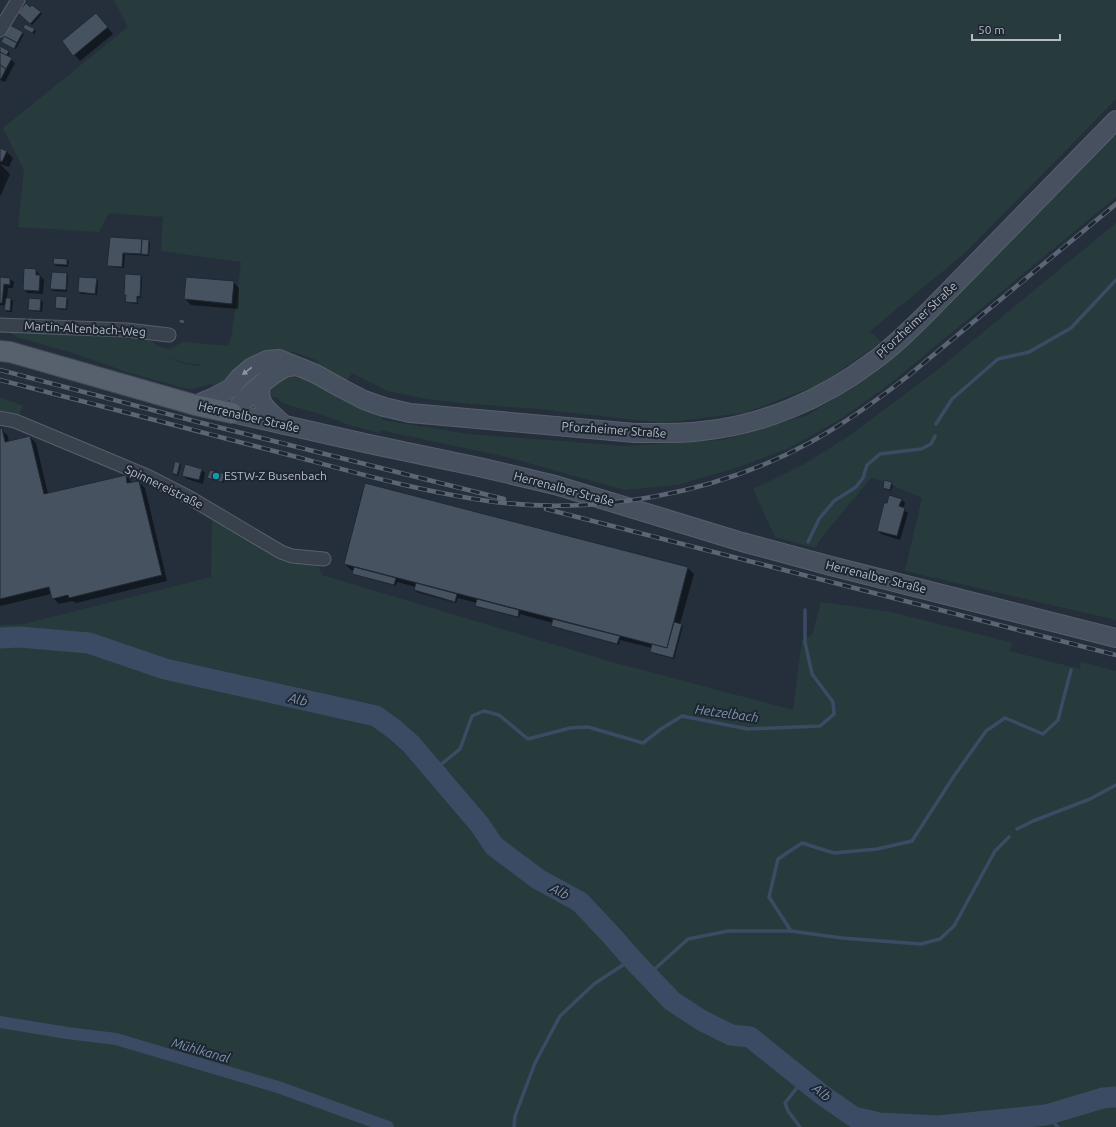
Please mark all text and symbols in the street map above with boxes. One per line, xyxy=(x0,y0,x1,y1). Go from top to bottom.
scale bar xyxy=(972,16,1060,42)
text: 50 m xyxy=(978,23,1005,36)
street label: Pforzheimer Straße xyxy=(874,279,960,360)
street label: Martin-Altenbach-Weg xyxy=(24,319,146,338)
one-way arrow xyxy=(242,367,253,376)
street label: Herrenalber Straße xyxy=(197,399,301,434)
street label: Pforzheimer Straße xyxy=(561,419,667,440)
street label: Spinnereistraße xyxy=(123,462,205,511)
place label: ESTW-Z Busenbach xyxy=(224,469,327,482)
street label: Herrenalber Straße xyxy=(513,469,616,508)
marker: ESTW-Z Busenbach xyxy=(211,471,221,481)
street label: Herrenalber Straße xyxy=(824,558,928,595)
water label: Alb xyxy=(286,690,309,708)
water label: Hetzelbach xyxy=(694,702,760,724)
water label: Alb xyxy=(547,880,572,902)
water label: Mühlkanal xyxy=(170,1035,232,1065)
water label: Alb xyxy=(809,1080,834,1103)

